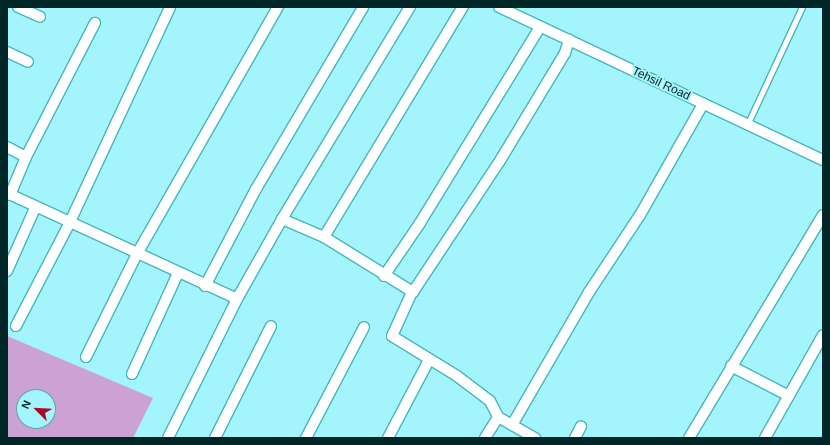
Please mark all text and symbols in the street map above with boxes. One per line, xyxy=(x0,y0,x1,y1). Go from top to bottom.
street label: Tehsil Road xyxy=(630,64,692,104)
north arrow xyxy=(16,389,56,429)
text: N xyxy=(19,398,33,411)

